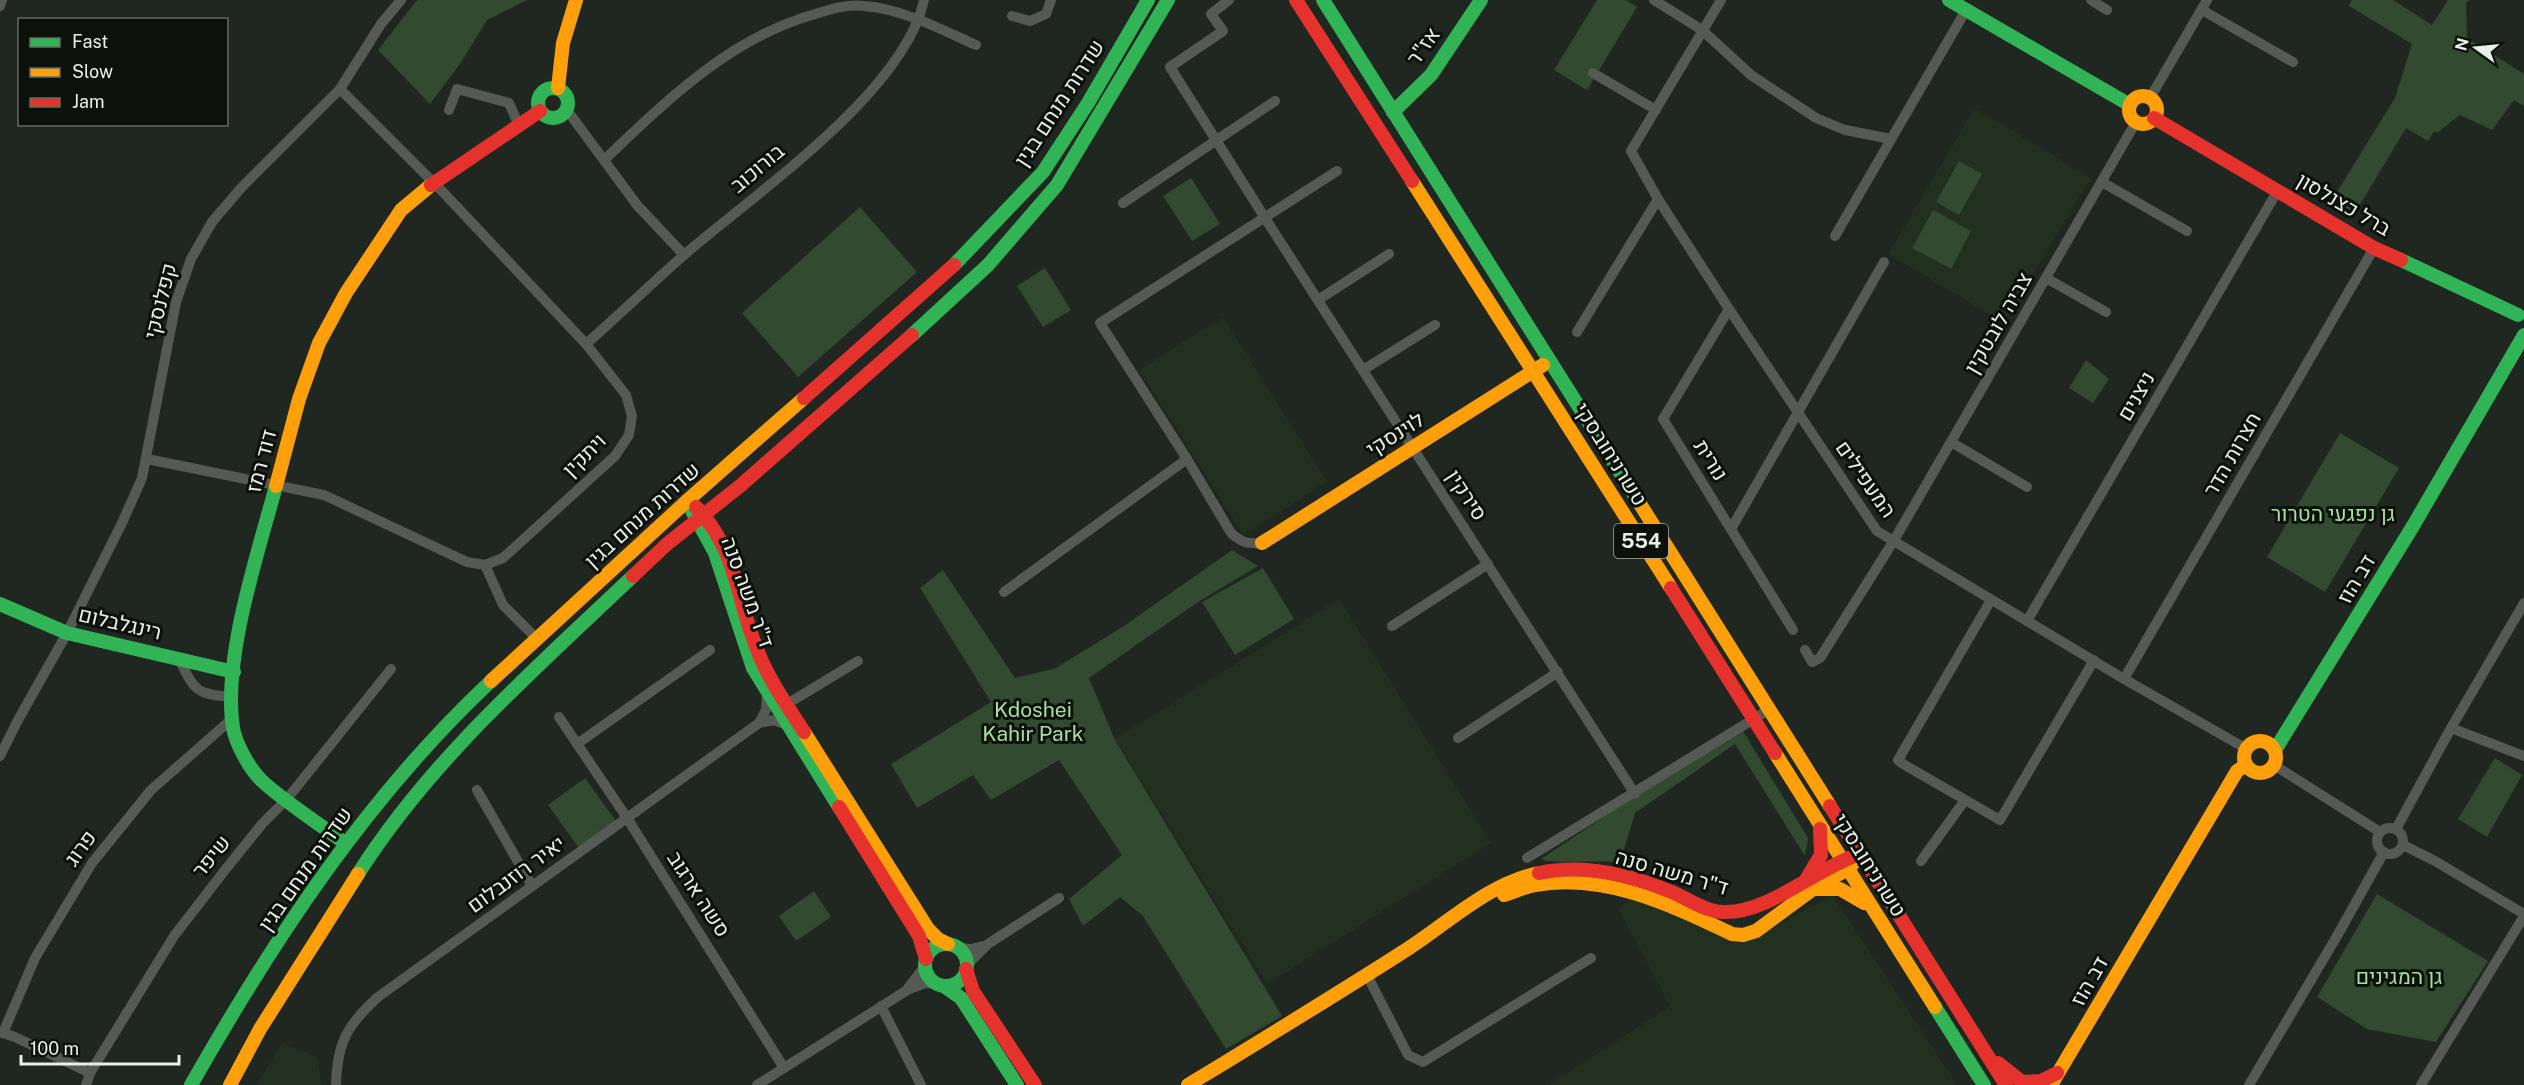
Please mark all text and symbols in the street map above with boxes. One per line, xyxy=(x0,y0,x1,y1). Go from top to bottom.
legend xyxy=(18,18,228,126)
north arrow xyxy=(2446,18,2506,78)
street label: אז"ר xyxy=(1401,22,1445,70)
text: Fast xyxy=(72,31,108,52)
street label: שדרות מנחם בגין xyxy=(1009,35,1109,171)
text: N xyxy=(2451,36,2473,53)
text: Slow xyxy=(72,61,113,82)
text: Jam xyxy=(72,91,105,112)
street label: בורוכוב xyxy=(725,138,789,198)
street label: ברל כצנלסון xyxy=(2293,167,2395,241)
street label: קפלנסקי xyxy=(139,260,181,342)
street label: צביה לובטקין xyxy=(1959,268,2037,378)
street label: ניצנים xyxy=(2112,367,2160,425)
street label: טשרניחובסקי xyxy=(1569,398,1653,510)
street label: לוינסקי xyxy=(1361,406,1429,461)
street label: חצרות הדר xyxy=(2198,408,2266,500)
street label: דוד רמז xyxy=(241,427,281,495)
street label: ויתקין xyxy=(557,428,611,482)
street label: נורית xyxy=(1689,435,1733,485)
street label: המעפילים xyxy=(1831,436,1901,522)
street label: שדרות מנחם בגין xyxy=(579,457,705,573)
street label: סירקין xyxy=(1441,465,1493,525)
park label: גן נפגעי הטרור xyxy=(2271,501,2395,526)
road number: 554 xyxy=(1614,524,1668,558)
street label: ד"ר משה סנה xyxy=(716,533,780,651)
street label: דב הוז xyxy=(2332,550,2380,608)
street label: רינגלבלום xyxy=(76,601,164,645)
park label: Kdoshei Kahir Park xyxy=(982,697,1084,746)
street label: שדרות מנחם בגין xyxy=(253,802,357,936)
street label: טשרניחובסקי xyxy=(1828,809,1912,921)
street label: פרוג xyxy=(59,825,101,871)
street label: שיפר xyxy=(187,830,235,882)
street label: יאיר רוזנבלום xyxy=(462,830,570,918)
street label: ד"ר משה סנה xyxy=(1613,844,1731,900)
street label: סשה ארגוב xyxy=(662,847,736,941)
street label: דב הוז xyxy=(2065,952,2113,1010)
park label: גן המגינים xyxy=(2356,964,2442,989)
scale bar xyxy=(21,1028,178,1066)
text: 100 m xyxy=(30,1038,79,1059)

